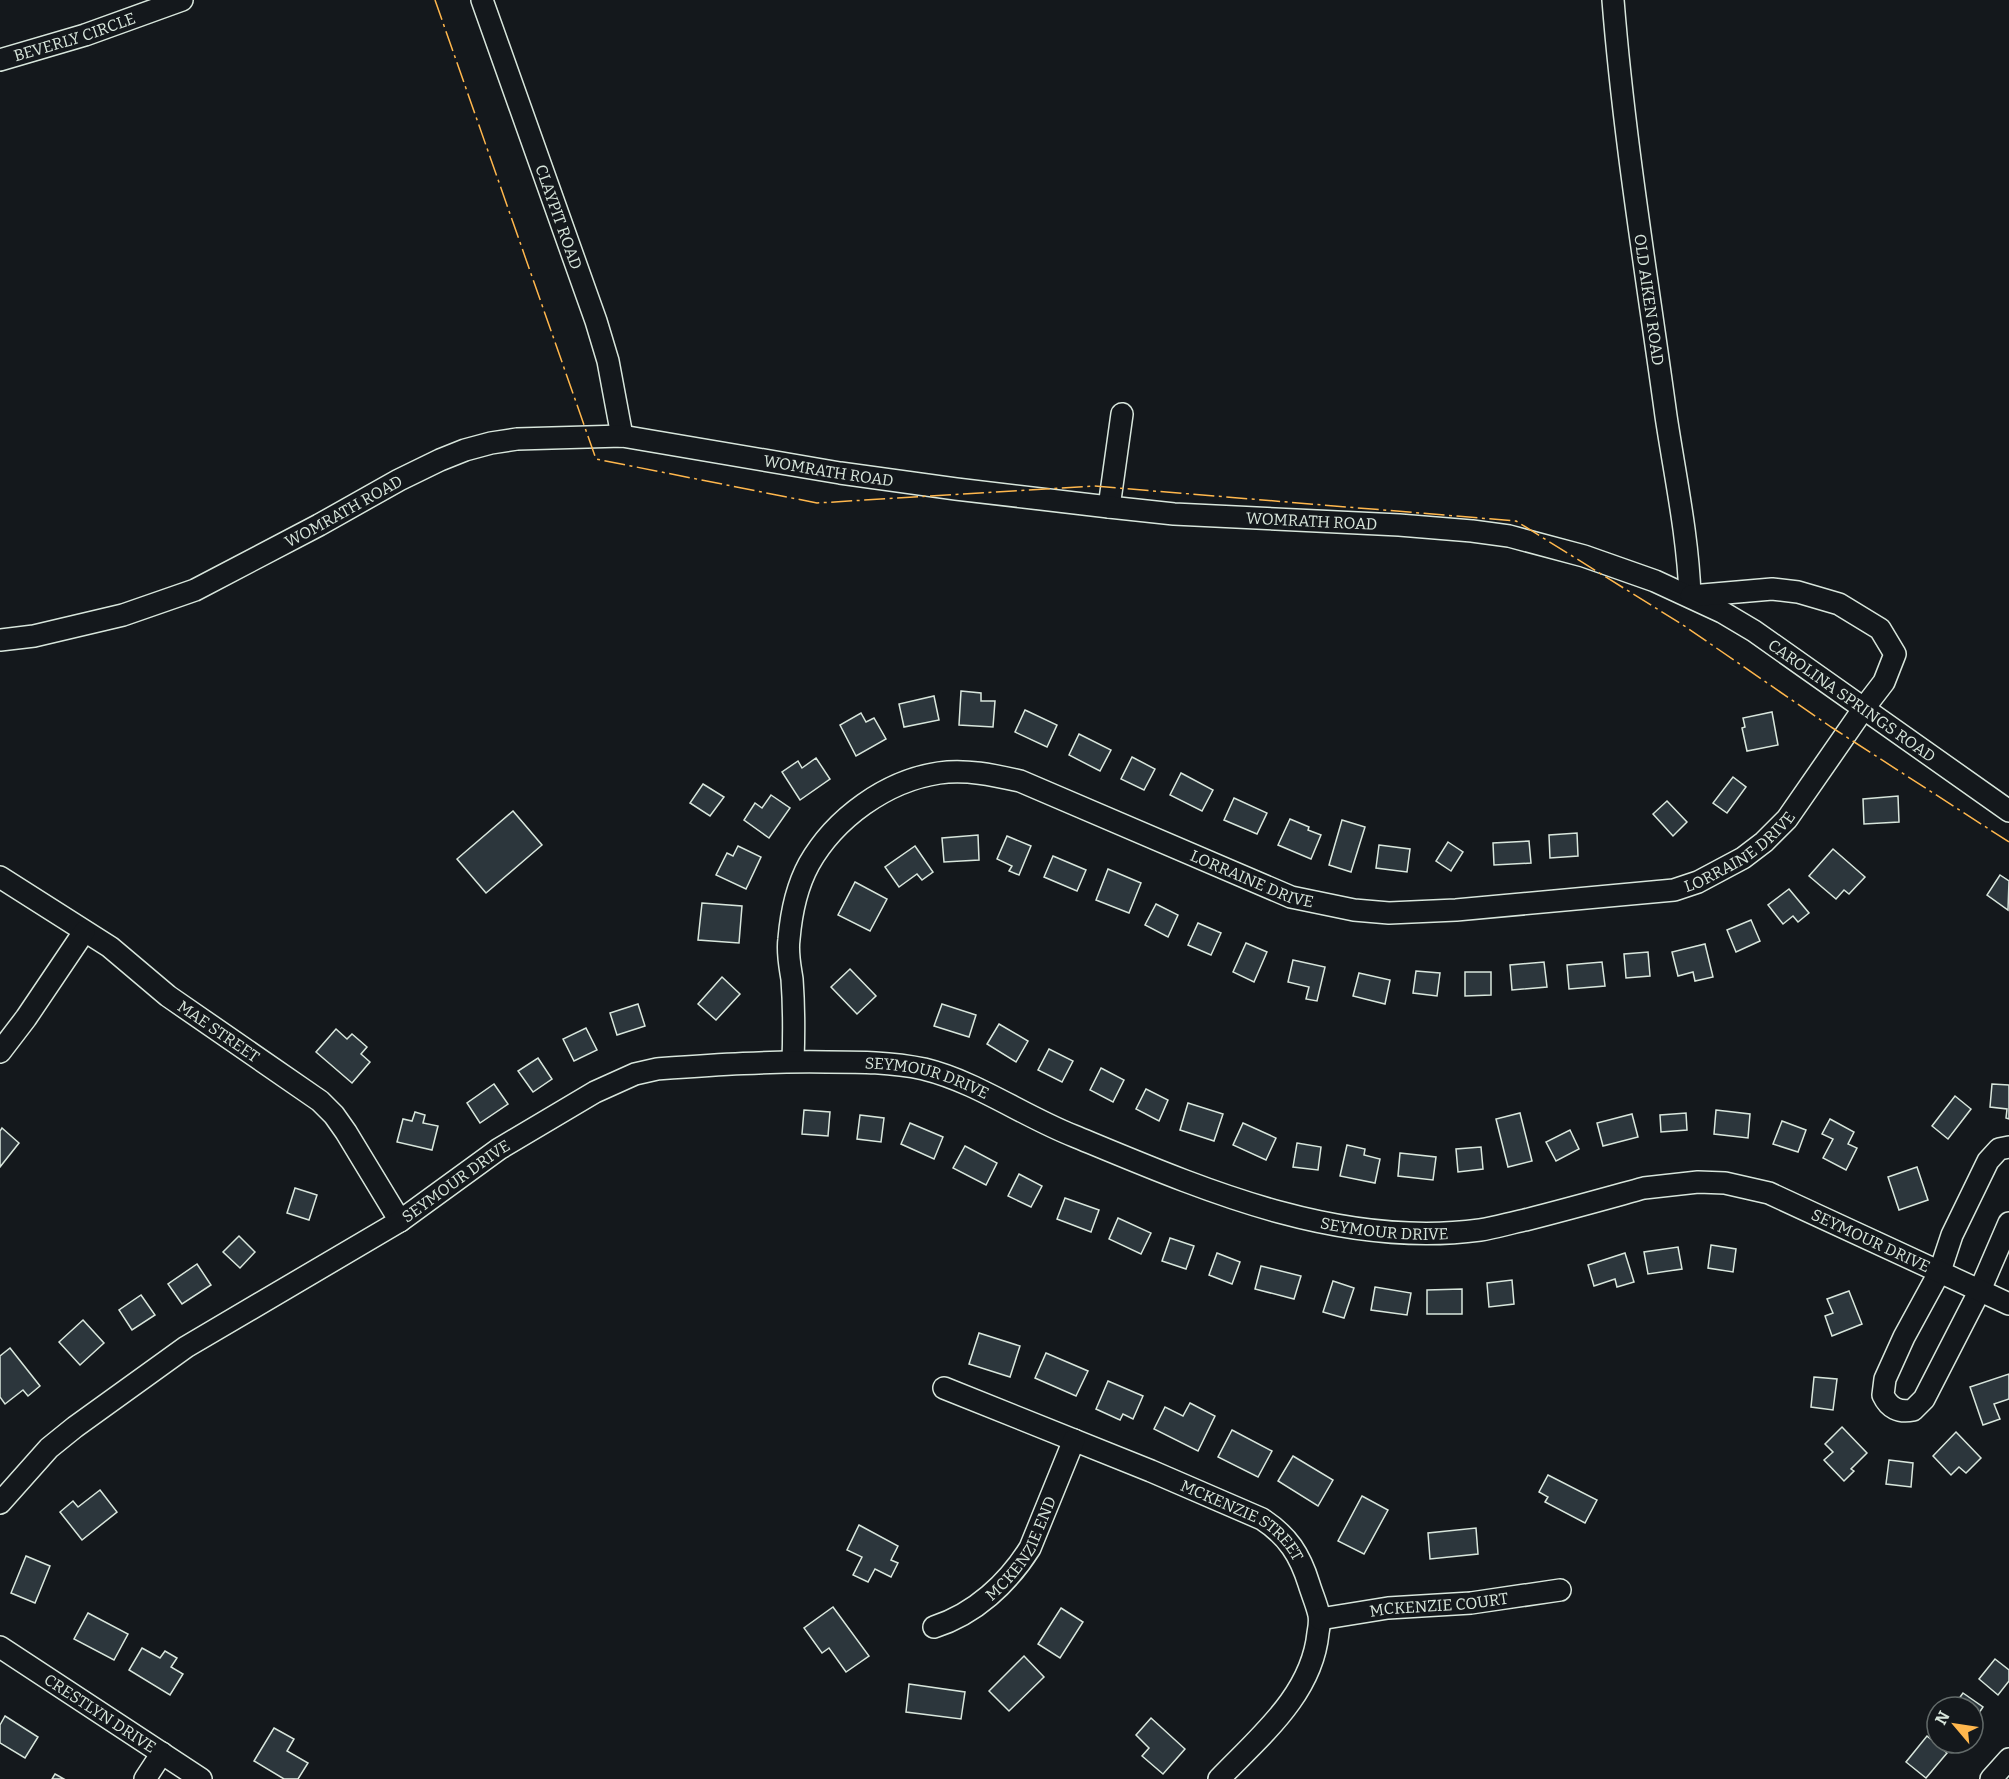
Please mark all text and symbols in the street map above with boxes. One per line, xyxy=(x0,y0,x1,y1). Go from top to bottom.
street label: BEVERLY CIRCLE xyxy=(11,8,138,65)
street label: CLAYPIT ROAD xyxy=(532,162,586,272)
street label: OLD AIKEN ROAD xyxy=(1631,233,1668,367)
street label: WOMRATH ROAD xyxy=(762,451,895,490)
street label: WOMRATH ROAD xyxy=(281,471,405,551)
street label: WOMRATH ROAD xyxy=(1246,508,1378,533)
street label: CAROLINA SPRINGS ROAD xyxy=(1765,635,1939,766)
street label: LORRAINE DRIVE xyxy=(1682,808,1799,896)
street label: LORRAINE DRIVE xyxy=(1188,846,1315,911)
street label: MAE STREET xyxy=(174,996,263,1066)
street label: SEYMOUR DRIVE xyxy=(864,1053,992,1102)
street label: SEYMOUR DRIVE xyxy=(398,1135,513,1226)
street label: SEYMOUR DRIVE xyxy=(1809,1205,1933,1276)
street label: SEYMOUR DRIVE xyxy=(1319,1213,1449,1243)
street label: MCKENZIE STREET xyxy=(1178,1475,1308,1564)
street label: MCKENZIE END xyxy=(981,1493,1060,1604)
street label: MCKENZIE COURT xyxy=(1368,1588,1510,1620)
street label: CRESTLYN DRIVE xyxy=(41,1669,160,1756)
north arrow xyxy=(1925,1695,1985,1755)
text: N xyxy=(1931,1708,1954,1728)

